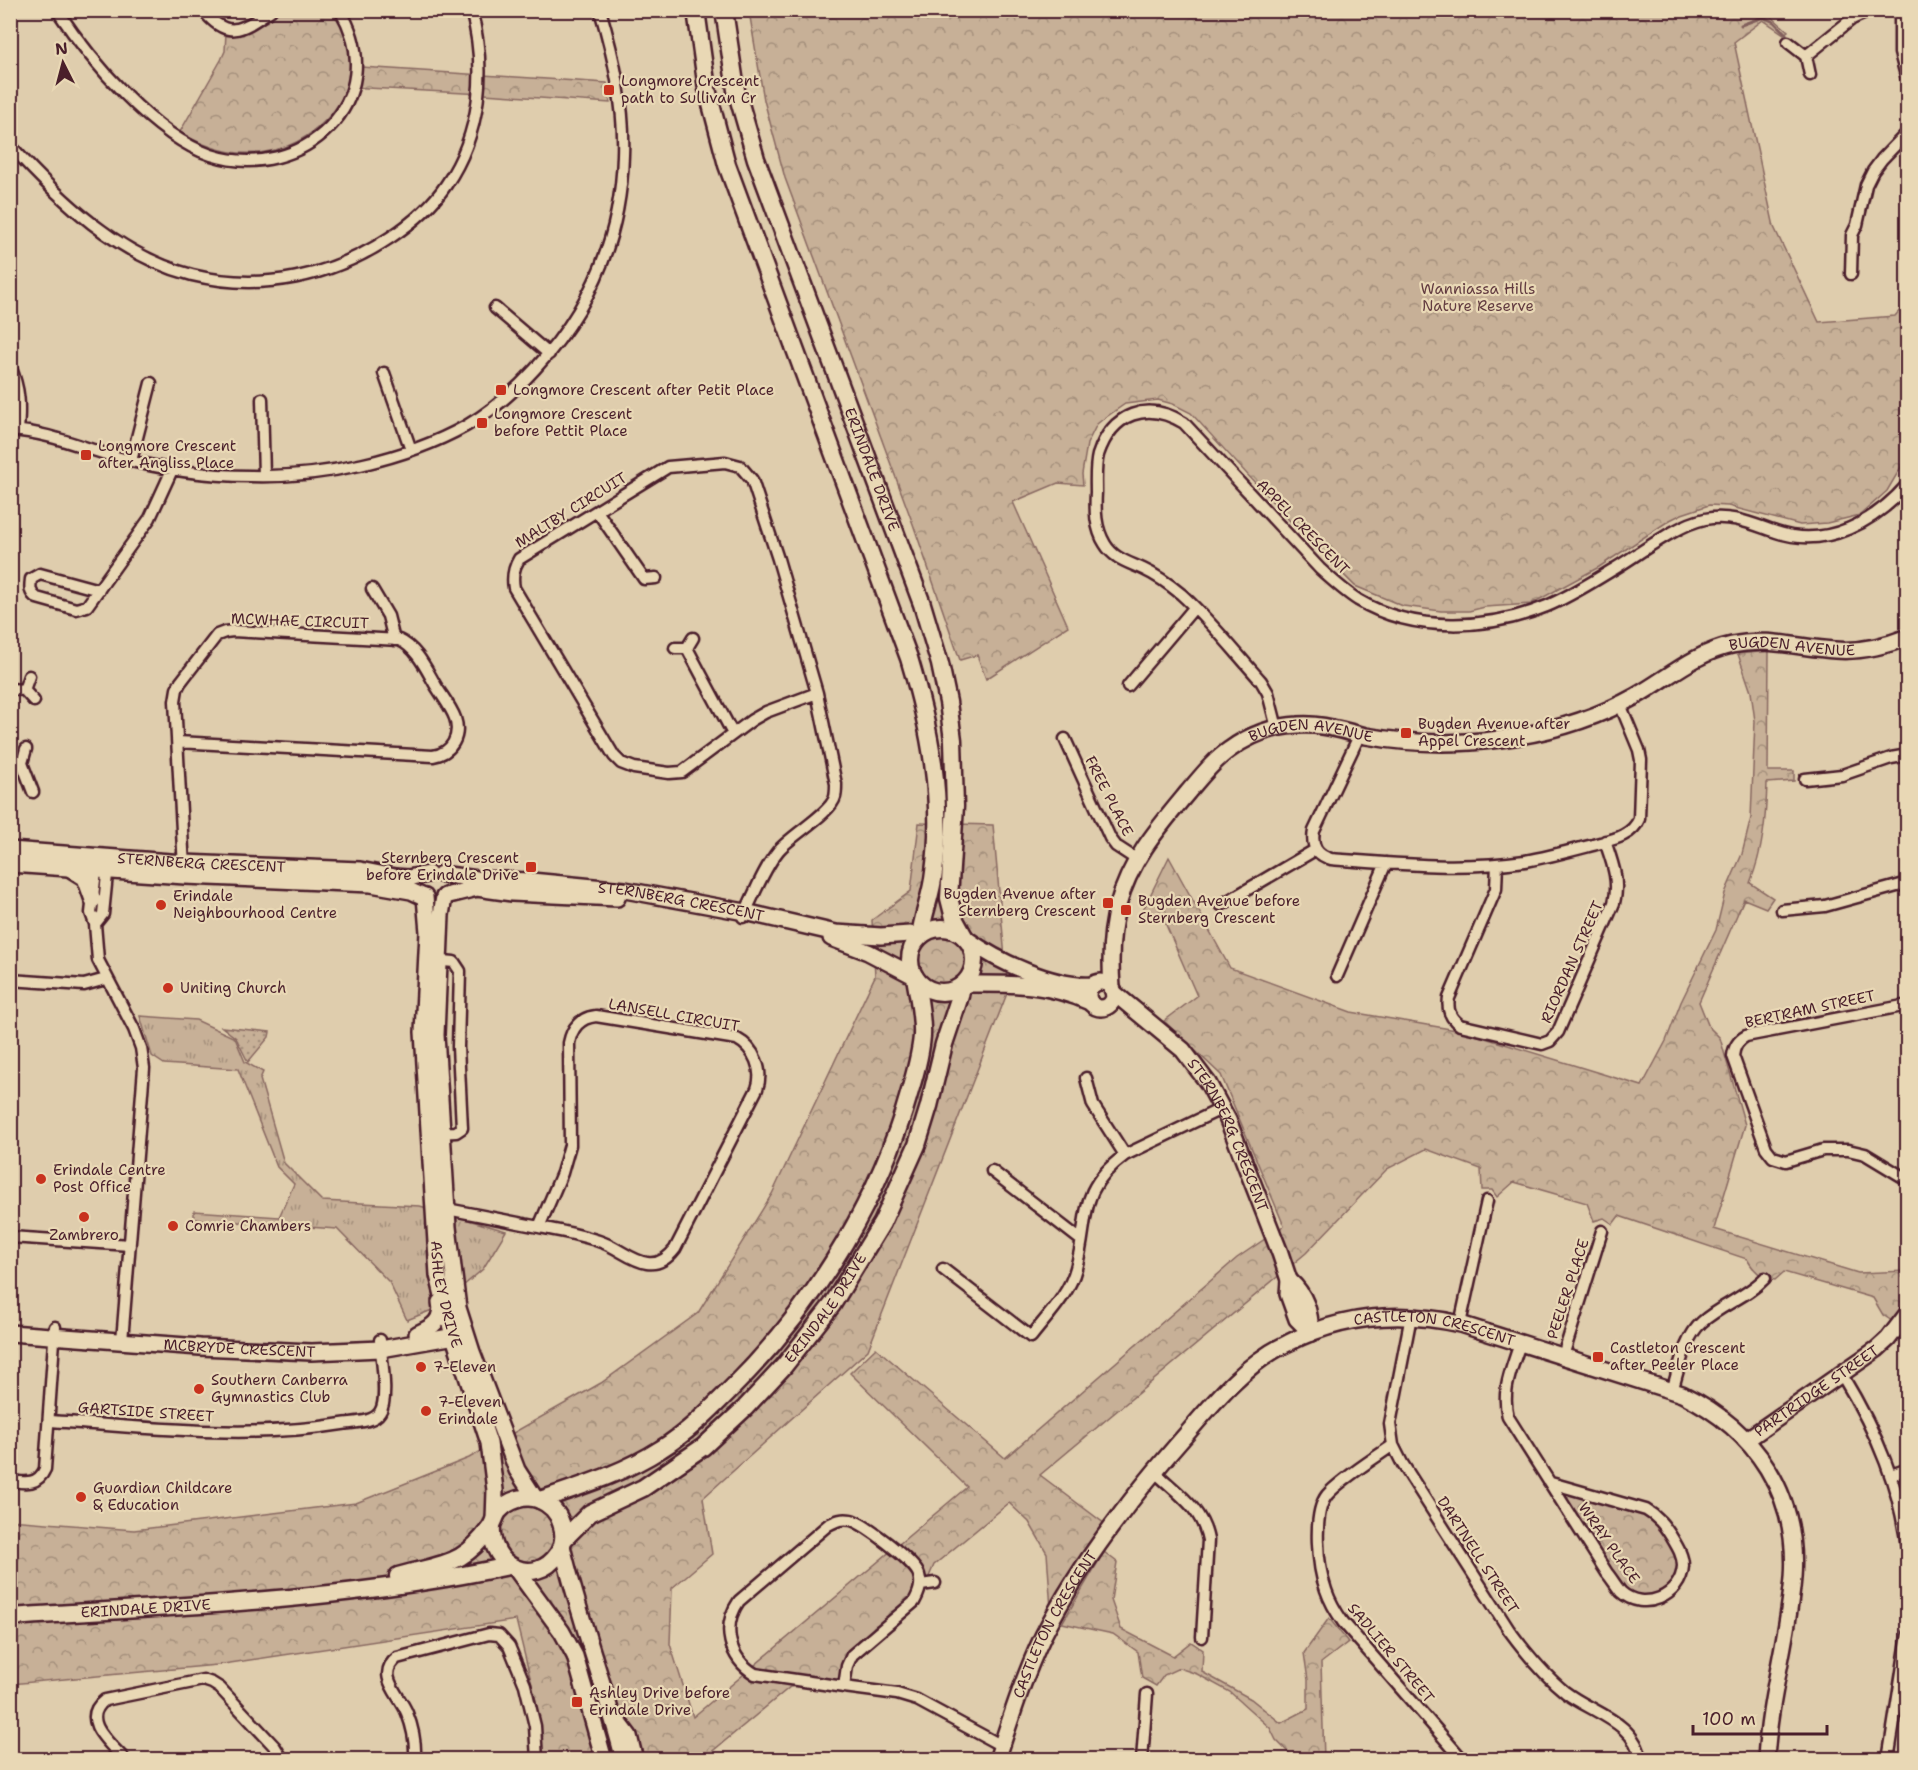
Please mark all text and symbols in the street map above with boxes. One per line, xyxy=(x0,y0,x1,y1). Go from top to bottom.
north arrow xyxy=(33,33,93,93)
text: N xyxy=(54,37,69,60)
place label: Longmore Crescent path to Sullivan Cr xyxy=(621,71,759,108)
marker: Longmore Crescent path to Sullivan Cr xyxy=(602,83,616,97)
park label: Wanniassa Hills Nature Reserve xyxy=(1421,279,1535,316)
place label: Longmore Crescent after Petit Place xyxy=(513,380,774,400)
marker: Longmore Crescent after Petit Place xyxy=(494,383,508,397)
place label: Longmore Crescent before Pettit Place xyxy=(494,404,632,441)
street label: ERINDALE DRIVE xyxy=(840,405,904,534)
marker: Longmore Crescent before Pettit Place xyxy=(475,416,489,430)
place label: Longmore Crescent after Angliss Place xyxy=(98,436,236,473)
marker: Longmore Crescent after Angliss Place xyxy=(79,448,93,462)
street label: MALTBY CIRCUIT xyxy=(511,468,631,552)
street label: APPEL CRESCENT xyxy=(1252,475,1354,579)
street label: MCWHAE CIRCUIT xyxy=(231,609,369,633)
street label: BUGDEN AVENUE xyxy=(1727,632,1856,660)
place label: Bugden Avenue after Appel Crescent xyxy=(1418,714,1570,751)
street label: BUGDEN AVENUE xyxy=(1246,715,1375,747)
marker: Bugden Avenue after Appel Crescent xyxy=(1399,726,1413,740)
street label: FREE PLACE xyxy=(1080,752,1138,840)
street label: STERNBERG CRESCENT xyxy=(117,848,286,877)
place label: Sternberg Crescent before Erindale Drive xyxy=(366,848,519,885)
marker: Sternberg Crescent before Erindale Drive xyxy=(524,860,538,874)
street label: STERNBERG CRESCENT xyxy=(597,877,766,926)
place label: Bugden Avenue after Sternberg Crescent xyxy=(944,884,1096,921)
place label: Erindale Neighbourhood Centre xyxy=(173,886,337,923)
place label: Bugden Avenue before Sternberg Crescent xyxy=(1138,891,1300,928)
marker: Bugden Avenue after Sternberg Crescent xyxy=(1101,896,1115,910)
marker: Erindale Neighbourhood Centre xyxy=(154,898,168,912)
street label: RIORDAN STREET xyxy=(1536,898,1608,1026)
marker: Bugden Avenue before Sternberg Crescent xyxy=(1119,903,1133,917)
place label: Uniting Church xyxy=(180,978,286,998)
marker: Uniting Church xyxy=(161,981,175,995)
street label: BERTRAM STREET xyxy=(1743,985,1877,1033)
street label: LANSELL CIRCUIT xyxy=(607,994,741,1036)
street label: STERNBERG CRESCENT xyxy=(1183,1054,1273,1215)
place label: Erindale Centre Post Office xyxy=(53,1160,166,1197)
marker: Erindale Centre Post Office xyxy=(34,1172,48,1186)
marker: Zambrero xyxy=(77,1210,91,1224)
place label: Comrie Chambers xyxy=(185,1216,311,1236)
marker: Comrie Chambers xyxy=(166,1219,180,1233)
place label: Zambrero xyxy=(49,1225,119,1245)
street label: PEELER PLACE xyxy=(1542,1236,1594,1342)
street label: ASHLEY DRIVE xyxy=(426,1240,467,1350)
street label: ERINDALE DRIVE xyxy=(780,1249,871,1367)
street label: CASTLETON CRESCENT xyxy=(1352,1306,1518,1351)
street label: MCBRYDE CRESCENT xyxy=(163,1334,316,1362)
place label: Castleton Crescent after Peeler Place xyxy=(1610,1338,1746,1375)
street label: PARTRIDGE STREET xyxy=(1750,1341,1883,1441)
marker: Castleton Crescent after Peeler Place xyxy=(1591,1350,1605,1364)
place label: 7-Eleven xyxy=(433,1357,496,1377)
marker: 7-Eleven xyxy=(414,1360,428,1374)
place label: Southern Canberra Gymnastics Club xyxy=(211,1370,349,1407)
marker: Southern Canberra Gymnastics Club xyxy=(192,1382,206,1396)
place label: 7-Eleven Erindale xyxy=(438,1392,501,1429)
street label: GARTSIDE STREET xyxy=(77,1397,215,1427)
marker: 7-Eleven Erindale xyxy=(419,1404,433,1418)
place label: Guardian Childcare & Education xyxy=(93,1478,233,1515)
marker: Guardian Childcare & Education xyxy=(74,1490,88,1504)
street label: DARTNELL STREET xyxy=(1433,1492,1523,1618)
street label: WRAY PLACE xyxy=(1574,1499,1644,1587)
street label: CASTLETON CRESCENT xyxy=(1008,1547,1102,1701)
street label: ERINDALE DRIVE xyxy=(80,1594,212,1623)
street label: SADLIER STREET xyxy=(1343,1599,1439,1707)
place label: Ashley Drive before Erindale Drive xyxy=(589,1683,730,1720)
marker: Ashley Drive before Erindale Drive xyxy=(570,1695,584,1709)
scale bar xyxy=(1693,1698,1826,1736)
text: 100 m xyxy=(1702,1707,1756,1731)

